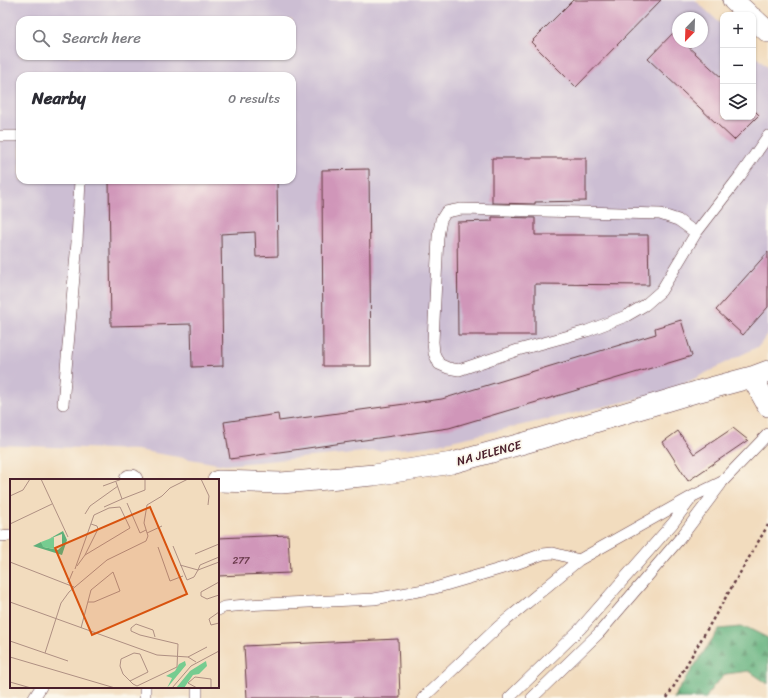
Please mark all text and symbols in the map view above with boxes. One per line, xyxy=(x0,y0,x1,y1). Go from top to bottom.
north arrow xyxy=(672,12,708,48)
map controls xyxy=(720,12,756,120)
button: + xyxy=(720,12,756,48)
search box xyxy=(16,16,296,60)
text: Search here xyxy=(62,25,141,51)
icon: search xyxy=(30,27,52,49)
button: − xyxy=(720,48,756,84)
text: Nearby xyxy=(32,83,86,113)
button: layers xyxy=(720,84,756,120)
text: 0 results xyxy=(228,87,280,110)
street label: NA JELENCE xyxy=(454,433,525,472)
inset map xyxy=(10,479,219,688)
house number: 277 xyxy=(232,552,251,570)

